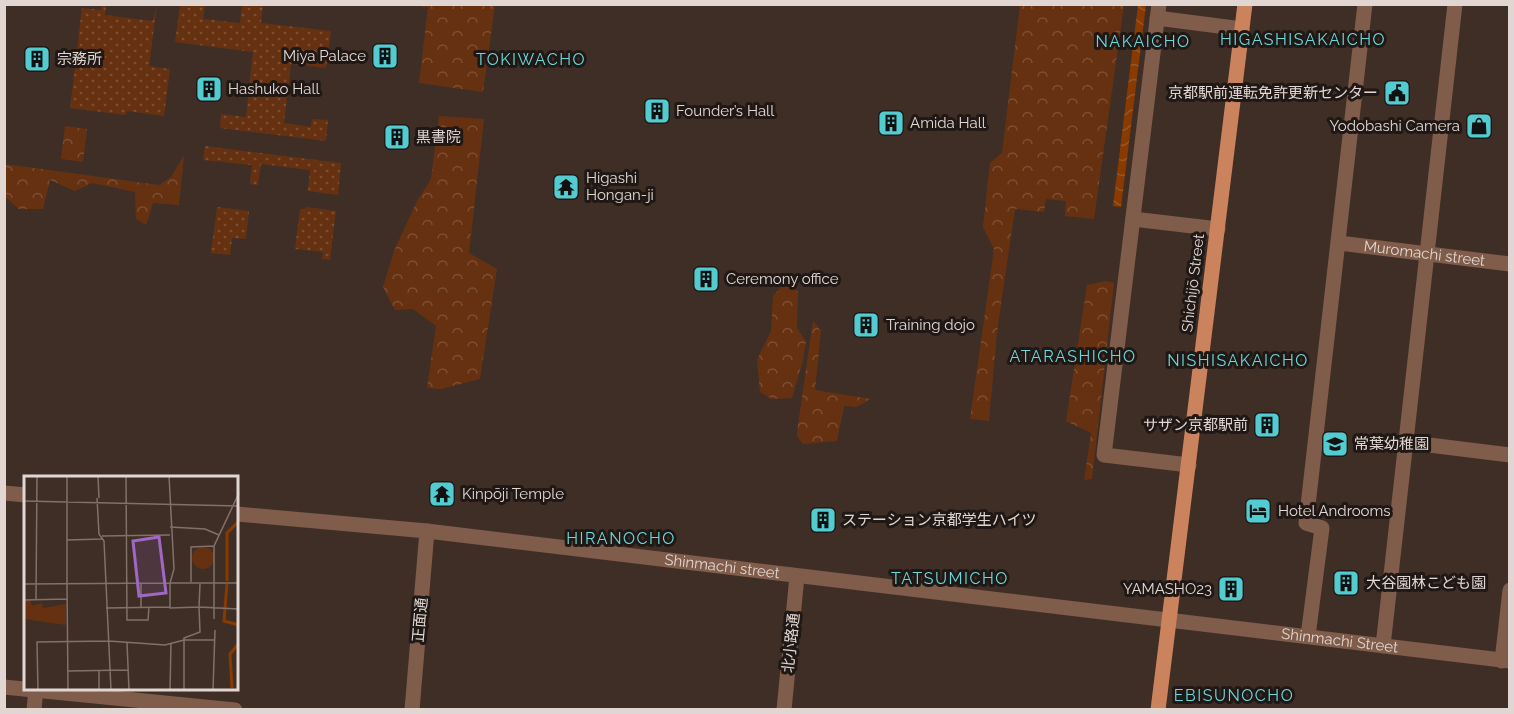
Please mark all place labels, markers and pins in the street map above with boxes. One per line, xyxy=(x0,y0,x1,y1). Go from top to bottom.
building icon: Miya Palace xyxy=(370,41,400,71)
building icon: 宗務所 xyxy=(22,44,52,74)
place label: Miya Palace xyxy=(283,47,366,65)
place label: 宗務所 xyxy=(57,50,102,68)
building icon: Hashuko Hall xyxy=(194,74,224,104)
public building icon: 京都駅前運転免許更新センター xyxy=(1382,78,1412,108)
place label: Hashuko Hall xyxy=(228,80,321,98)
place label: 京都駅前運転免許更新センター xyxy=(1168,84,1378,102)
building icon: Founder’s Hall xyxy=(642,96,672,126)
place label: Founder’s Hall xyxy=(676,102,775,120)
building icon: Amida Hall xyxy=(876,108,906,138)
shop icon: Yodobashi Camera xyxy=(1464,111,1494,141)
place label: Amida Hall xyxy=(910,114,987,132)
place label: Yodobashi Camera xyxy=(1329,117,1460,135)
building icon: 黒書院 xyxy=(382,122,412,152)
place label: 黒書院 xyxy=(416,128,461,146)
place label: Higashi Hongan-ji xyxy=(586,169,654,204)
temple icon: Higashi Hongan-ji xyxy=(551,172,581,202)
building icon: Ceremony office xyxy=(691,264,721,294)
place label: Ceremony office xyxy=(726,270,839,288)
building icon: Training dojo xyxy=(851,310,881,340)
place label: Training dojo xyxy=(886,316,975,334)
building icon: サザン京都駅前 xyxy=(1252,410,1282,440)
place label: サザン京都駅前 xyxy=(1143,416,1248,434)
school or university icon: 常葉幼稚園 xyxy=(1320,429,1350,459)
place label: 常葉幼稚園 xyxy=(1354,435,1429,453)
temple icon: Kinpōji Temple xyxy=(427,479,457,509)
place label: Kinpōji Temple xyxy=(462,485,564,503)
hotel icon: Hotel Androoms xyxy=(1243,496,1273,526)
place label: Hotel Androoms xyxy=(1278,502,1391,520)
building icon: ステーション京都学生ハイツ xyxy=(808,505,838,535)
place label: ステーション京都学生ハイツ xyxy=(842,511,1036,529)
building icon: 大谷園林こども園 xyxy=(1331,568,1361,598)
building icon: YAMASHO23 xyxy=(1216,574,1246,604)
place label: 大谷園林こども園 xyxy=(1366,574,1486,592)
place label: YAMASHO23 xyxy=(1123,580,1212,598)

